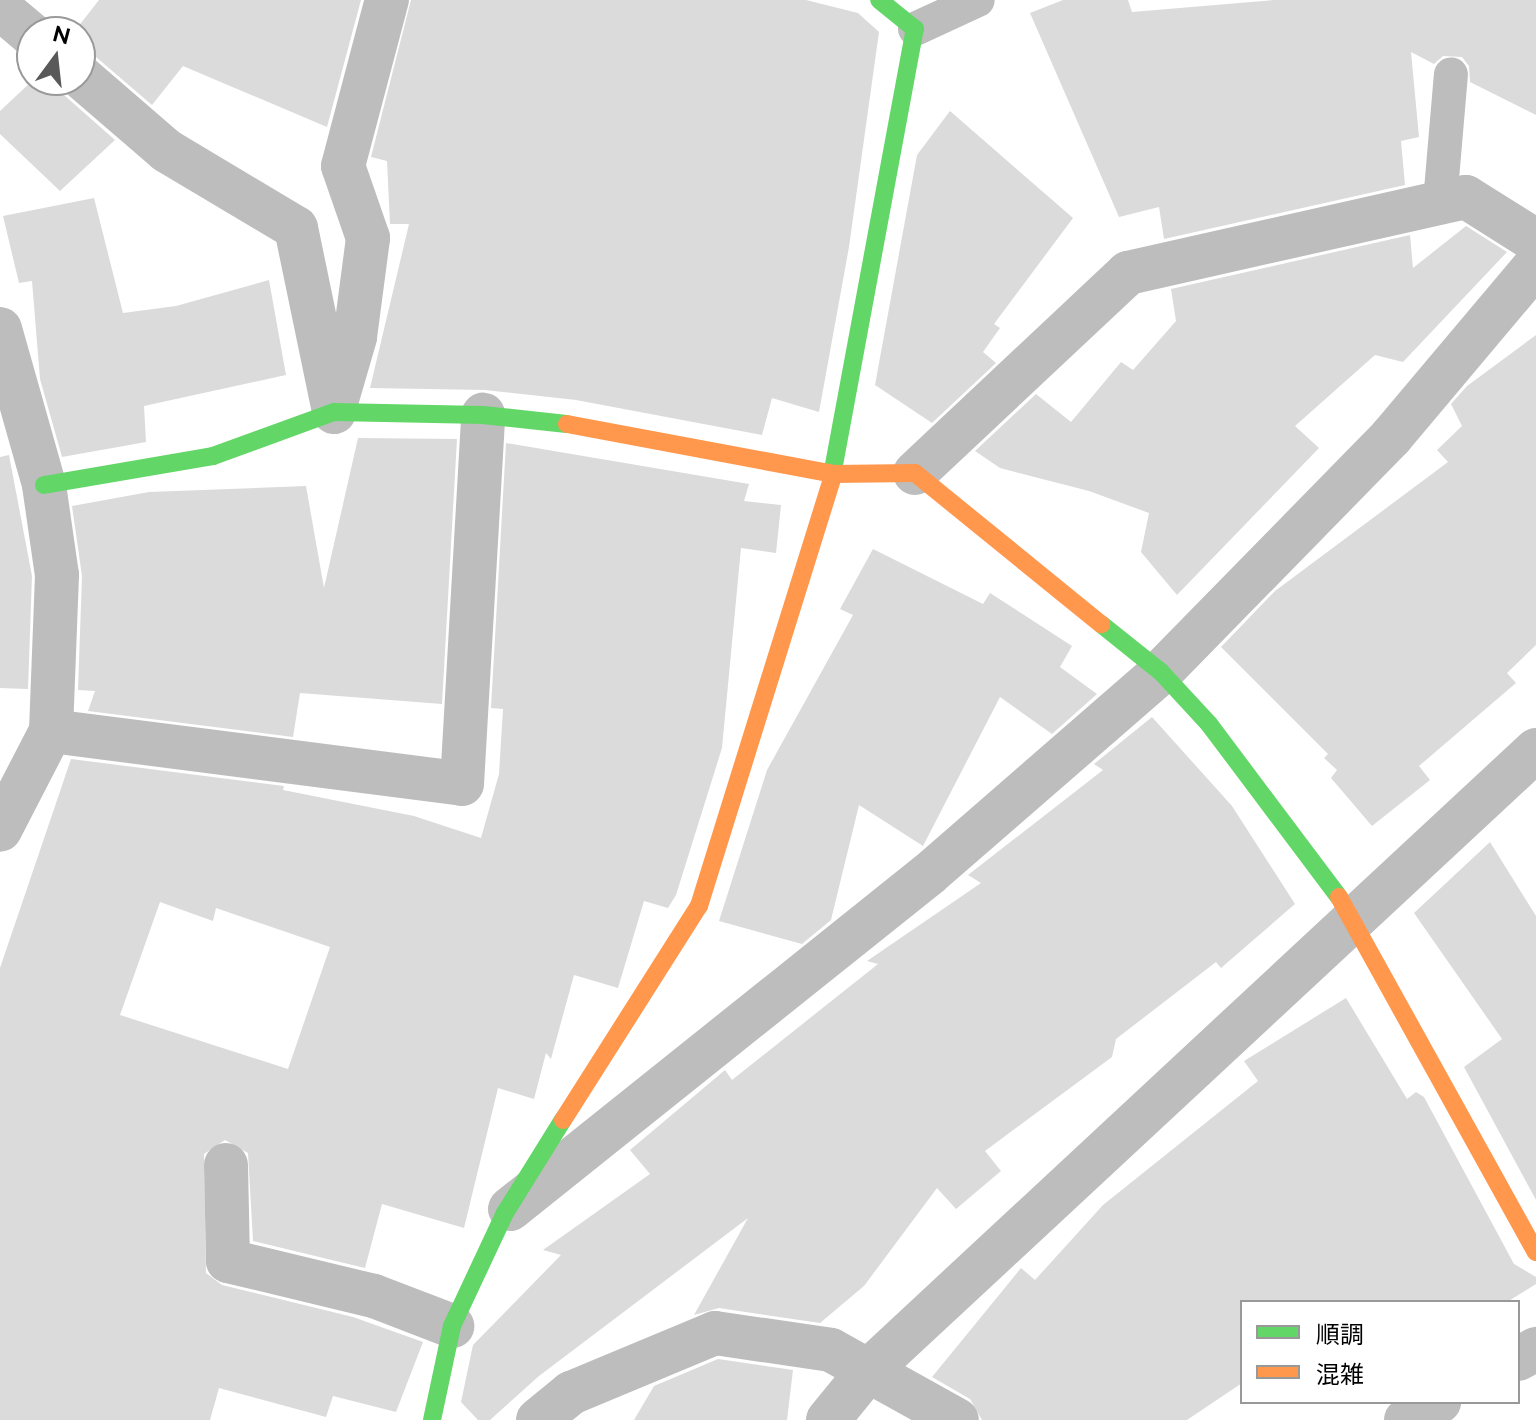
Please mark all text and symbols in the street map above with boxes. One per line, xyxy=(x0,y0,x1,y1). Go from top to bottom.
north arrow xyxy=(16,16,96,96)
text: N xyxy=(50,20,73,49)
legend xyxy=(1240,1300,1520,1404)
text: 順調 xyxy=(1316,1320,1364,1349)
text: 混雑 xyxy=(1316,1360,1364,1389)

